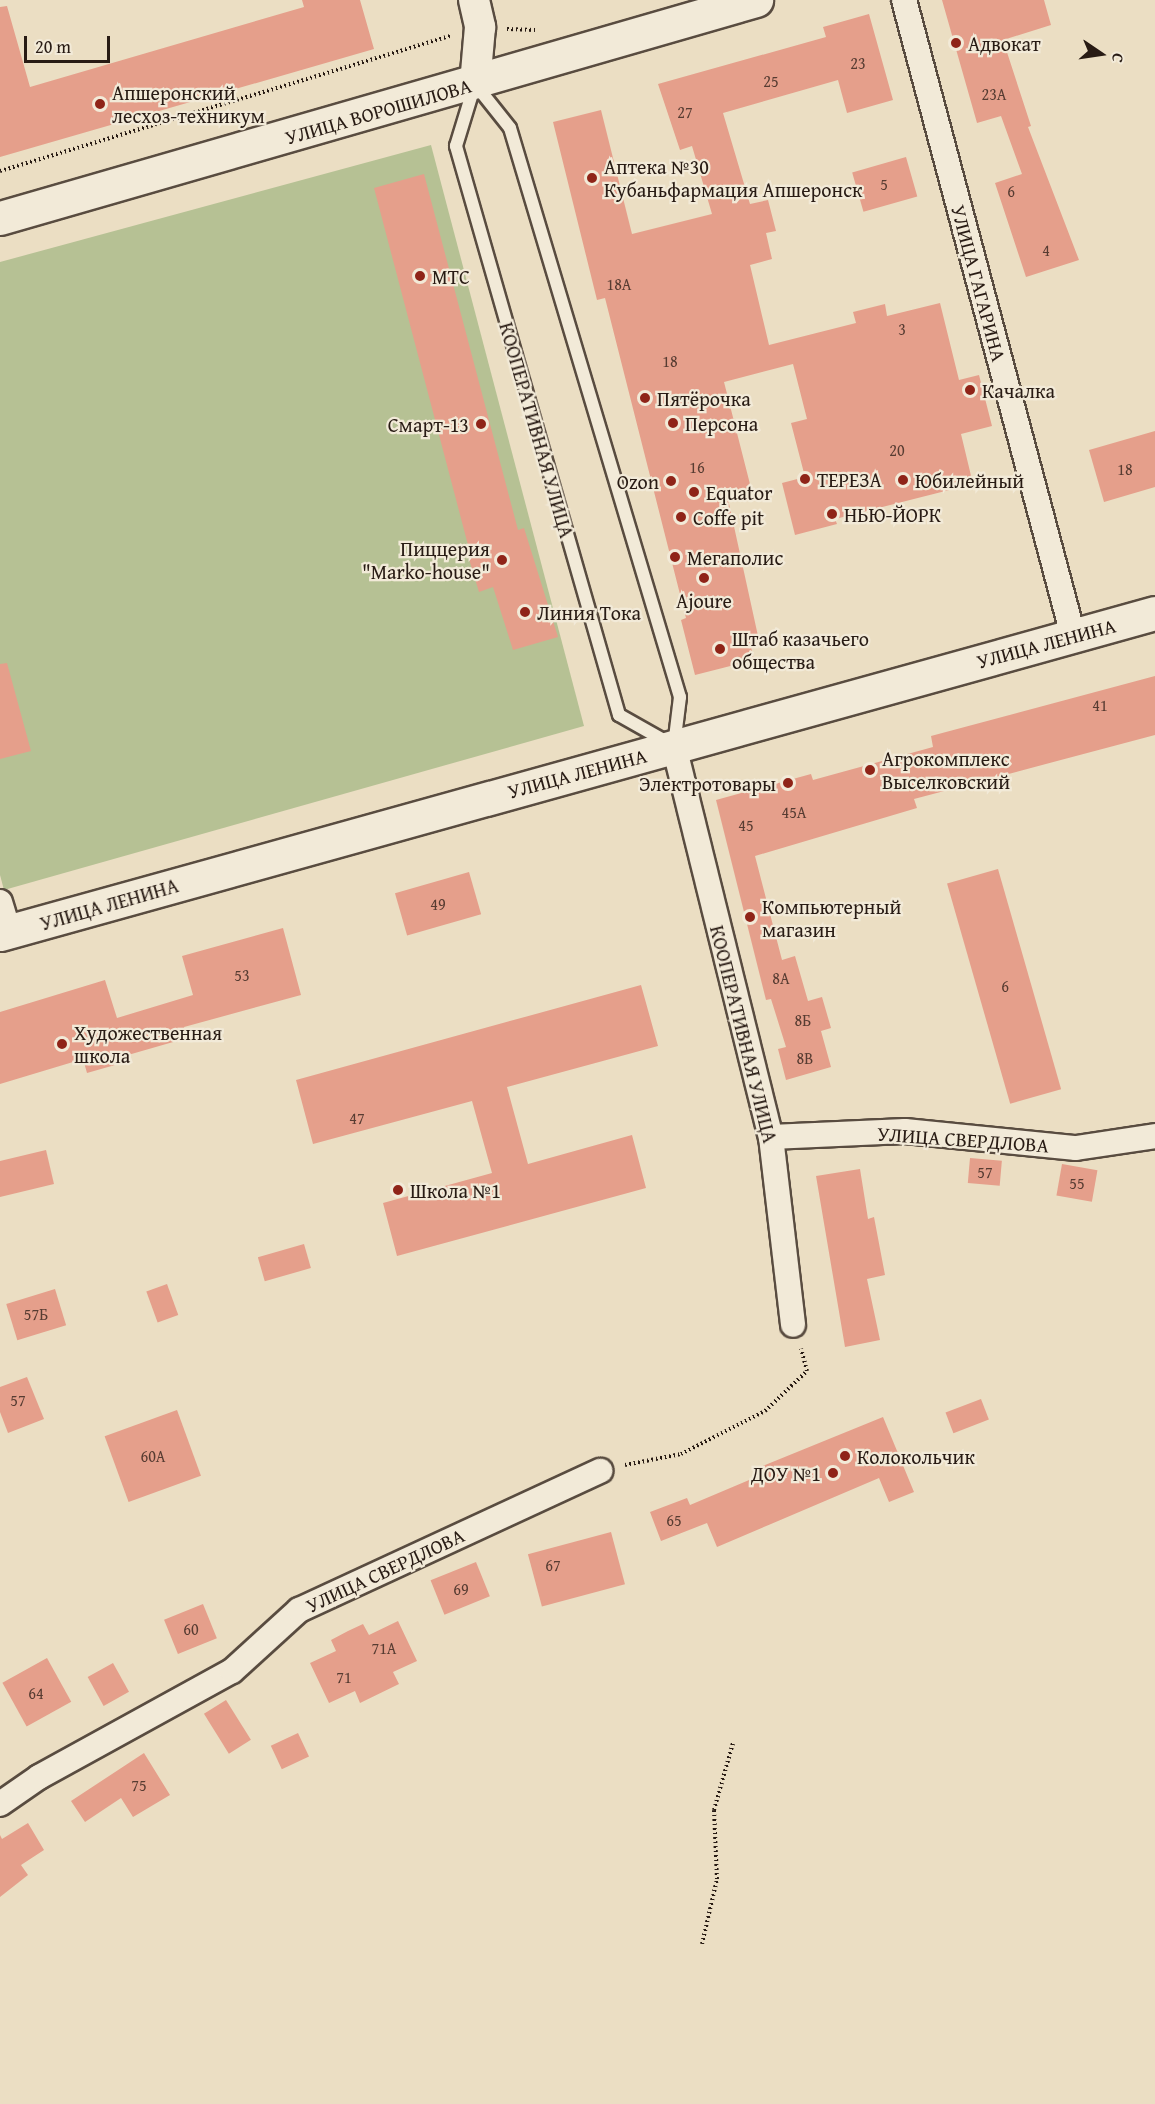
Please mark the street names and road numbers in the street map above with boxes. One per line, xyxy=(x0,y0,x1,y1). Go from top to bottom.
street label: УЛИЦА ВОРОШИЛОВА xyxy=(282,73,474,149)
street label: УЛИЦА ГАГАРИНА xyxy=(947,202,1011,364)
street label: КООПЕРАТИВНАЯ УЛИЦА xyxy=(495,319,579,541)
street label: УЛИЦА ЛЕНИНА xyxy=(974,613,1118,673)
street label: УЛИЦА ЛЕНИНА xyxy=(505,743,649,803)
street label: УЛИЦА ЛЕНИНА xyxy=(37,873,181,935)
street label: КООПЕРАТИВНАЯ УЛИЦА xyxy=(705,923,783,1145)
street label: УЛИЦА СВЕРДЛОВА xyxy=(876,1121,1050,1157)
street label: УЛИЦА СВЕРДЛОВА xyxy=(302,1523,468,1617)

